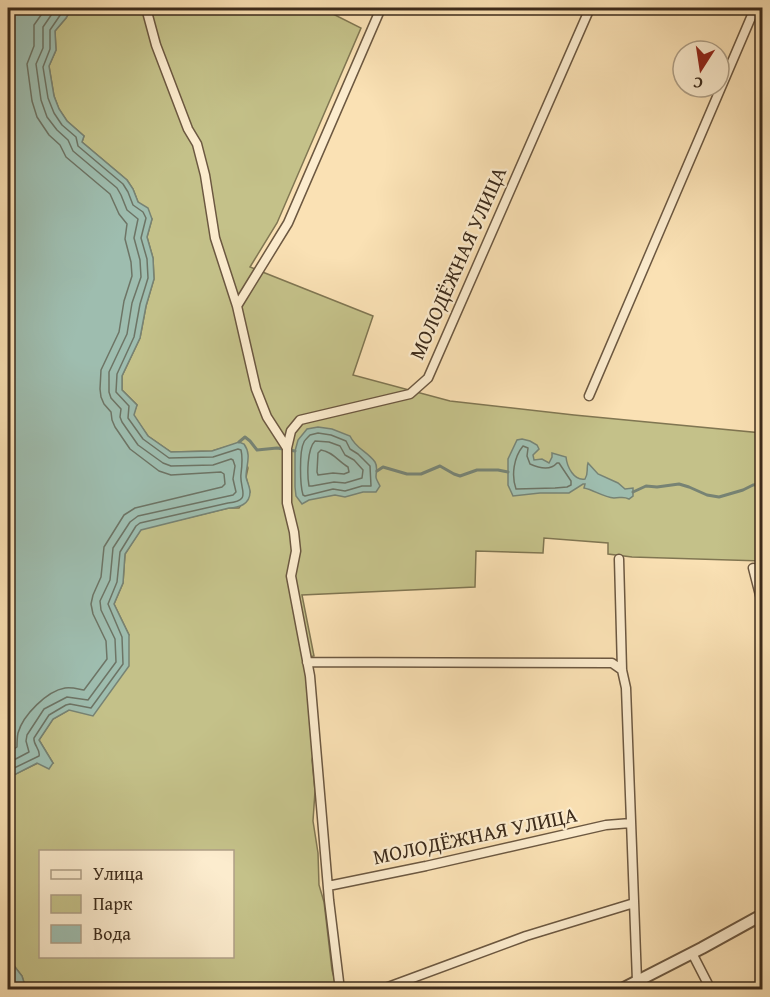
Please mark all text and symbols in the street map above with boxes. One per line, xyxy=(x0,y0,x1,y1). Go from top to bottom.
north arrow xyxy=(671,39,731,99)
text: С xyxy=(691,71,705,96)
street label: МОЛОДЁЖНАЯ УЛИЦА xyxy=(401,161,514,364)
street label: МОЛОДЁЖНАЯ УЛИЦА xyxy=(370,799,580,872)
legend xyxy=(39,850,234,958)
text: Улица xyxy=(93,860,144,887)
text: Парк xyxy=(93,890,133,917)
text: Вода xyxy=(93,920,131,947)

